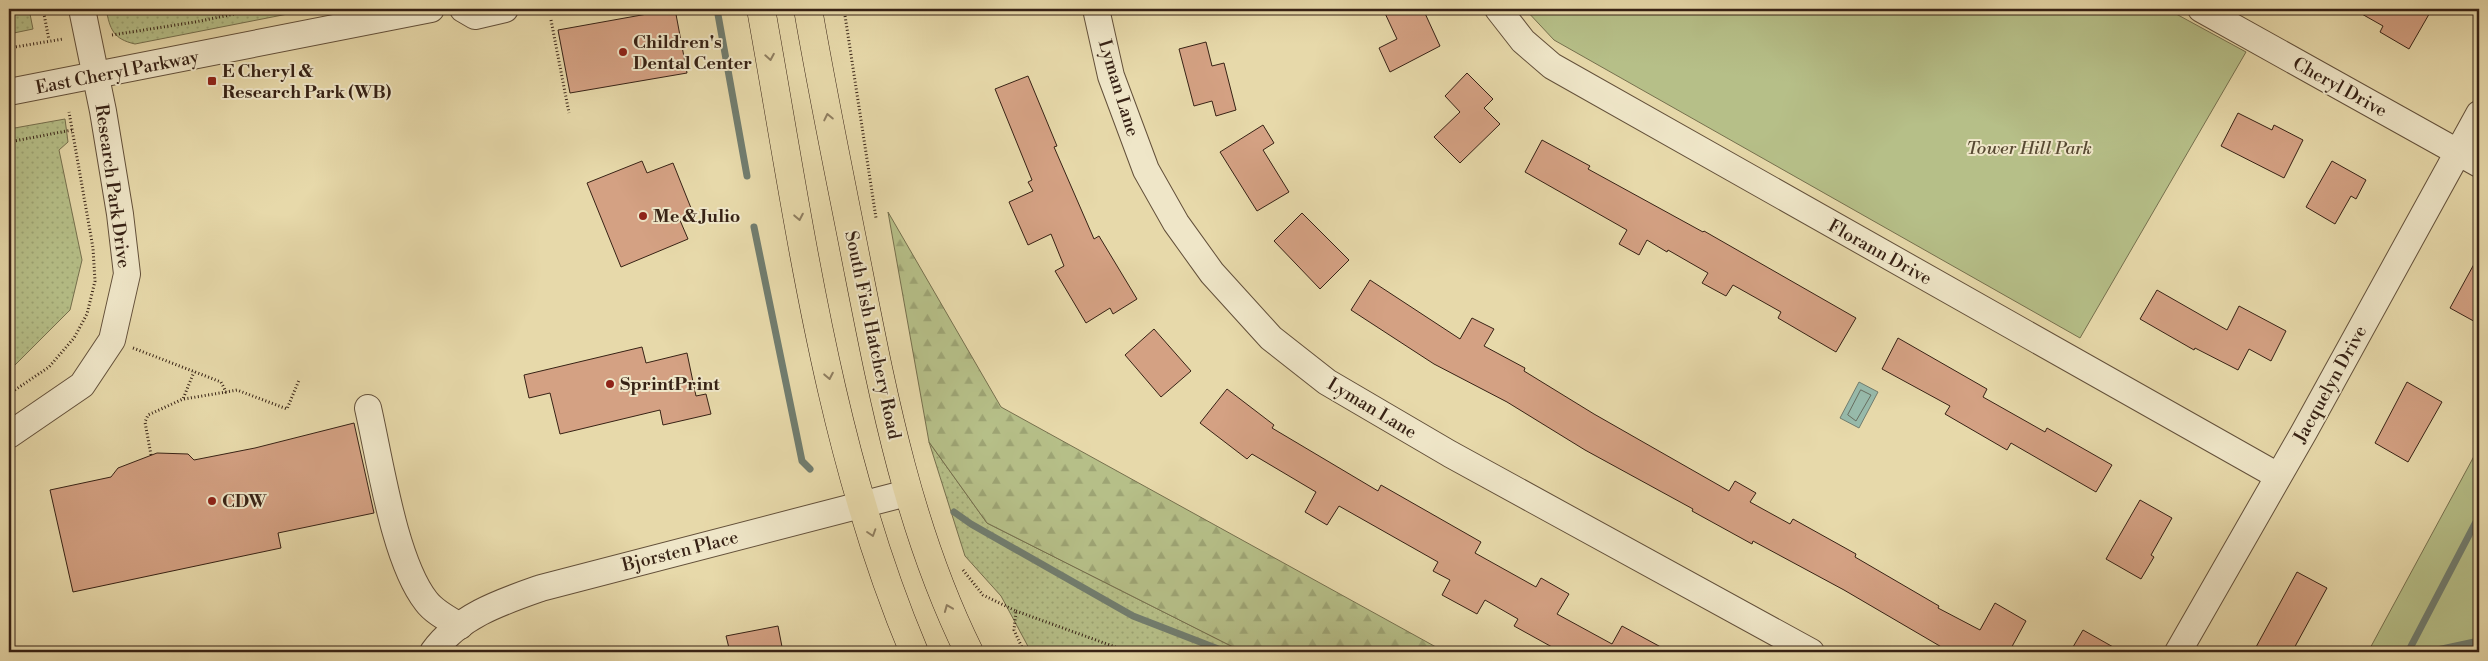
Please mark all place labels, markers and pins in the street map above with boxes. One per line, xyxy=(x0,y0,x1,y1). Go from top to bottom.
place label: Children's Dental Center xyxy=(633,31,752,75)
marker: Children's Dental Center xyxy=(617,46,629,58)
place label: E Cheryl & Research Park (WB) xyxy=(222,60,392,104)
marker: E Cheryl & Research Park (WB) xyxy=(206,75,218,87)
place label: Me & Julio xyxy=(653,205,740,228)
marker: Me & Julio xyxy=(637,210,649,222)
place label: SprintPrint xyxy=(620,373,720,396)
marker: SprintPrint xyxy=(604,378,616,390)
place label: CDW xyxy=(222,490,267,513)
marker: CDW xyxy=(206,495,218,507)

